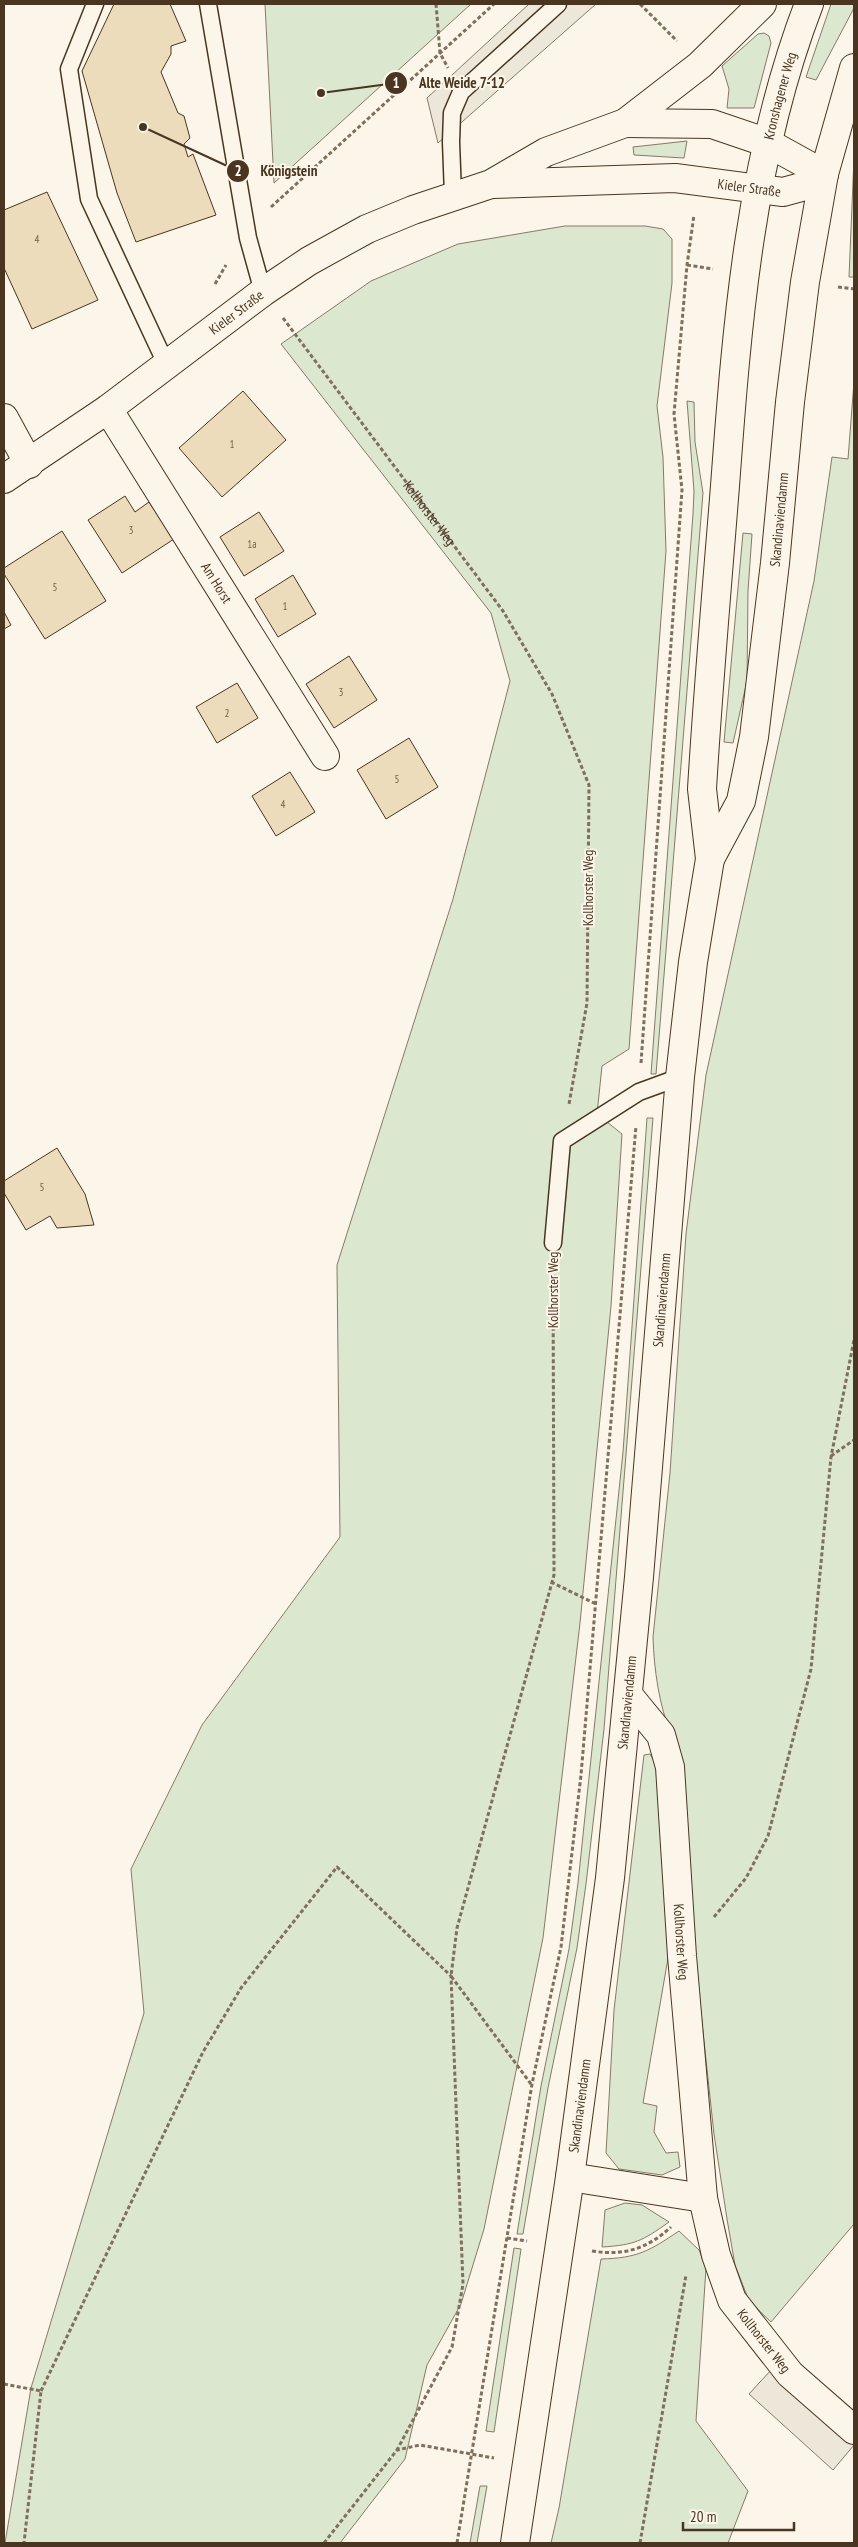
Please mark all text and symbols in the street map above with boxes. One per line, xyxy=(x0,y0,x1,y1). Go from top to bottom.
street label: Kronshagener Weg xyxy=(760,50,801,141)
callout: Alte Weide 7-12 xyxy=(384,68,515,98)
text: 1 xyxy=(392,73,400,92)
text: Alte Weide 7-12 xyxy=(418,73,505,92)
callout: Königstein xyxy=(226,156,328,186)
text: 2 xyxy=(234,161,242,180)
text: Königstein xyxy=(261,161,318,180)
street label: Kieler Straße xyxy=(717,175,782,201)
house number: 4 xyxy=(35,232,40,246)
street label: Kieler Straße xyxy=(205,286,267,339)
house number: 1 xyxy=(230,437,235,451)
street label: Skandinaviendamm xyxy=(766,472,792,568)
street label: Kollhorster Weg xyxy=(399,477,460,549)
house number: 3 xyxy=(129,523,134,537)
house number: 1a xyxy=(247,537,257,551)
street label: Am Horst xyxy=(197,559,236,607)
house number: 5 xyxy=(53,580,58,594)
house number: 1 xyxy=(283,599,288,613)
house number: 3 xyxy=(339,685,344,699)
house number: 2 xyxy=(225,706,230,720)
house number: 5 xyxy=(395,772,400,786)
house number: 4 xyxy=(281,797,286,811)
street label: Kollhorster Weg xyxy=(579,850,597,926)
house number: 5 xyxy=(40,1180,45,1194)
street label: Kollhorster Weg xyxy=(544,1252,562,1328)
street label: Skandinaviendamm xyxy=(649,1252,675,1348)
street label: Skandinaviendamm xyxy=(613,1655,640,1750)
street label: Kollhorster Weg xyxy=(670,1903,693,1981)
street label: Skandinaviendamm xyxy=(564,2058,595,2154)
street label: Kollhorster Weg xyxy=(733,2305,795,2376)
scale bar xyxy=(683,2500,794,2532)
text: 20 m xyxy=(690,2507,716,2526)

